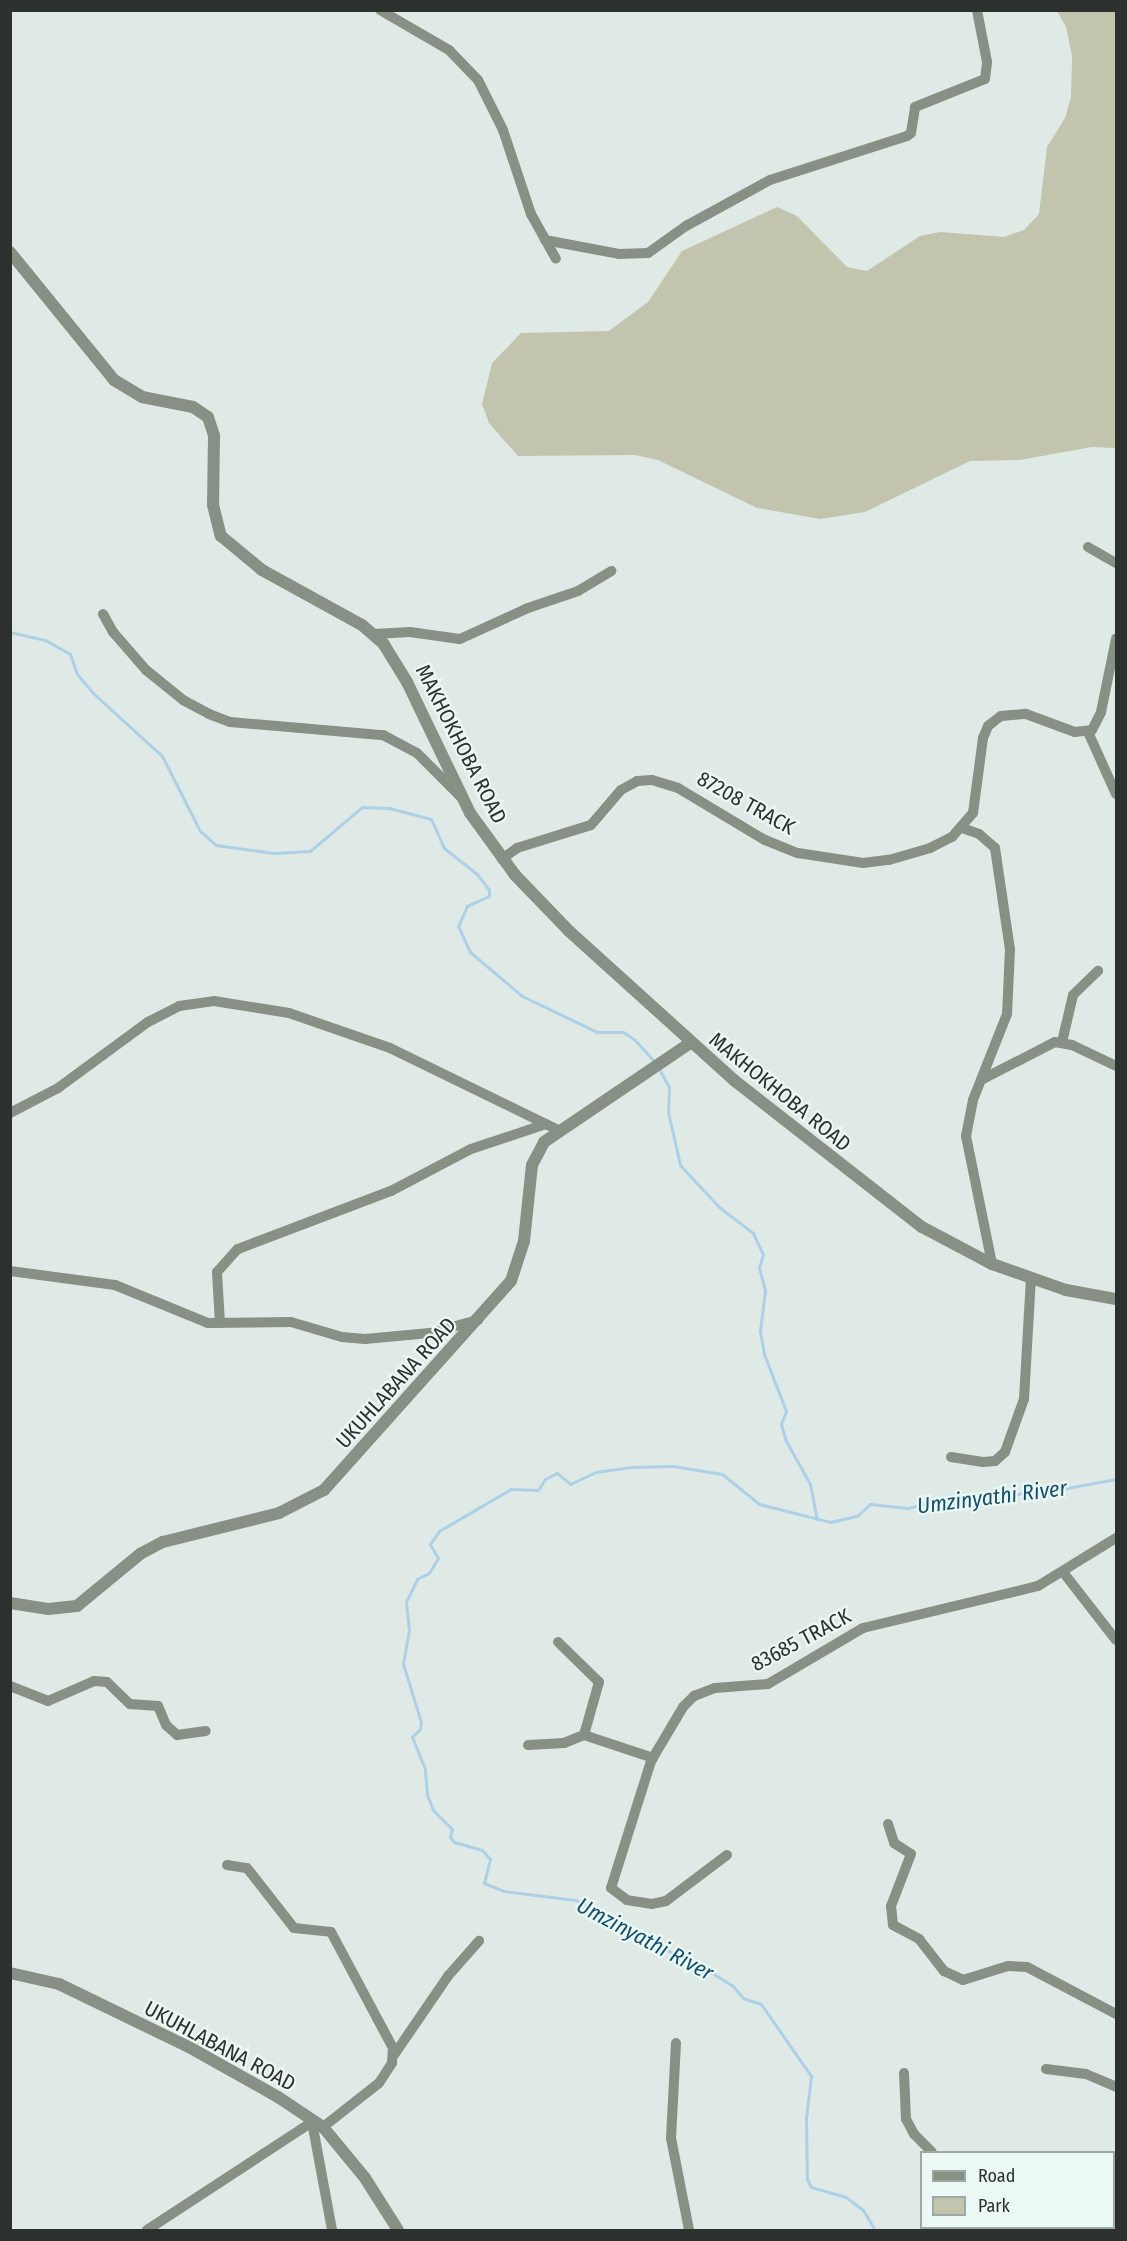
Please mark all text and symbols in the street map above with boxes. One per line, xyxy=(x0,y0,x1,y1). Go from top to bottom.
street label: MAKHOKHOBA ROAD xyxy=(410,660,512,828)
street label: 87208 TRACK xyxy=(693,766,799,840)
street label: MAKHOKHOBA ROAD xyxy=(704,1027,856,1157)
street label: UKUHLABANA ROAD xyxy=(331,1312,461,1454)
water label: Umzinyathi River xyxy=(916,1475,1068,1519)
street label: 83685 TRACK xyxy=(747,1603,855,1677)
water label: Umzinyathi River xyxy=(572,1892,718,1986)
street label: UKUHLABANA ROAD xyxy=(140,1996,300,2096)
legend xyxy=(920,2151,1115,2229)
text: Road xyxy=(978,2165,1015,2187)
text: Park xyxy=(978,2195,1010,2217)

